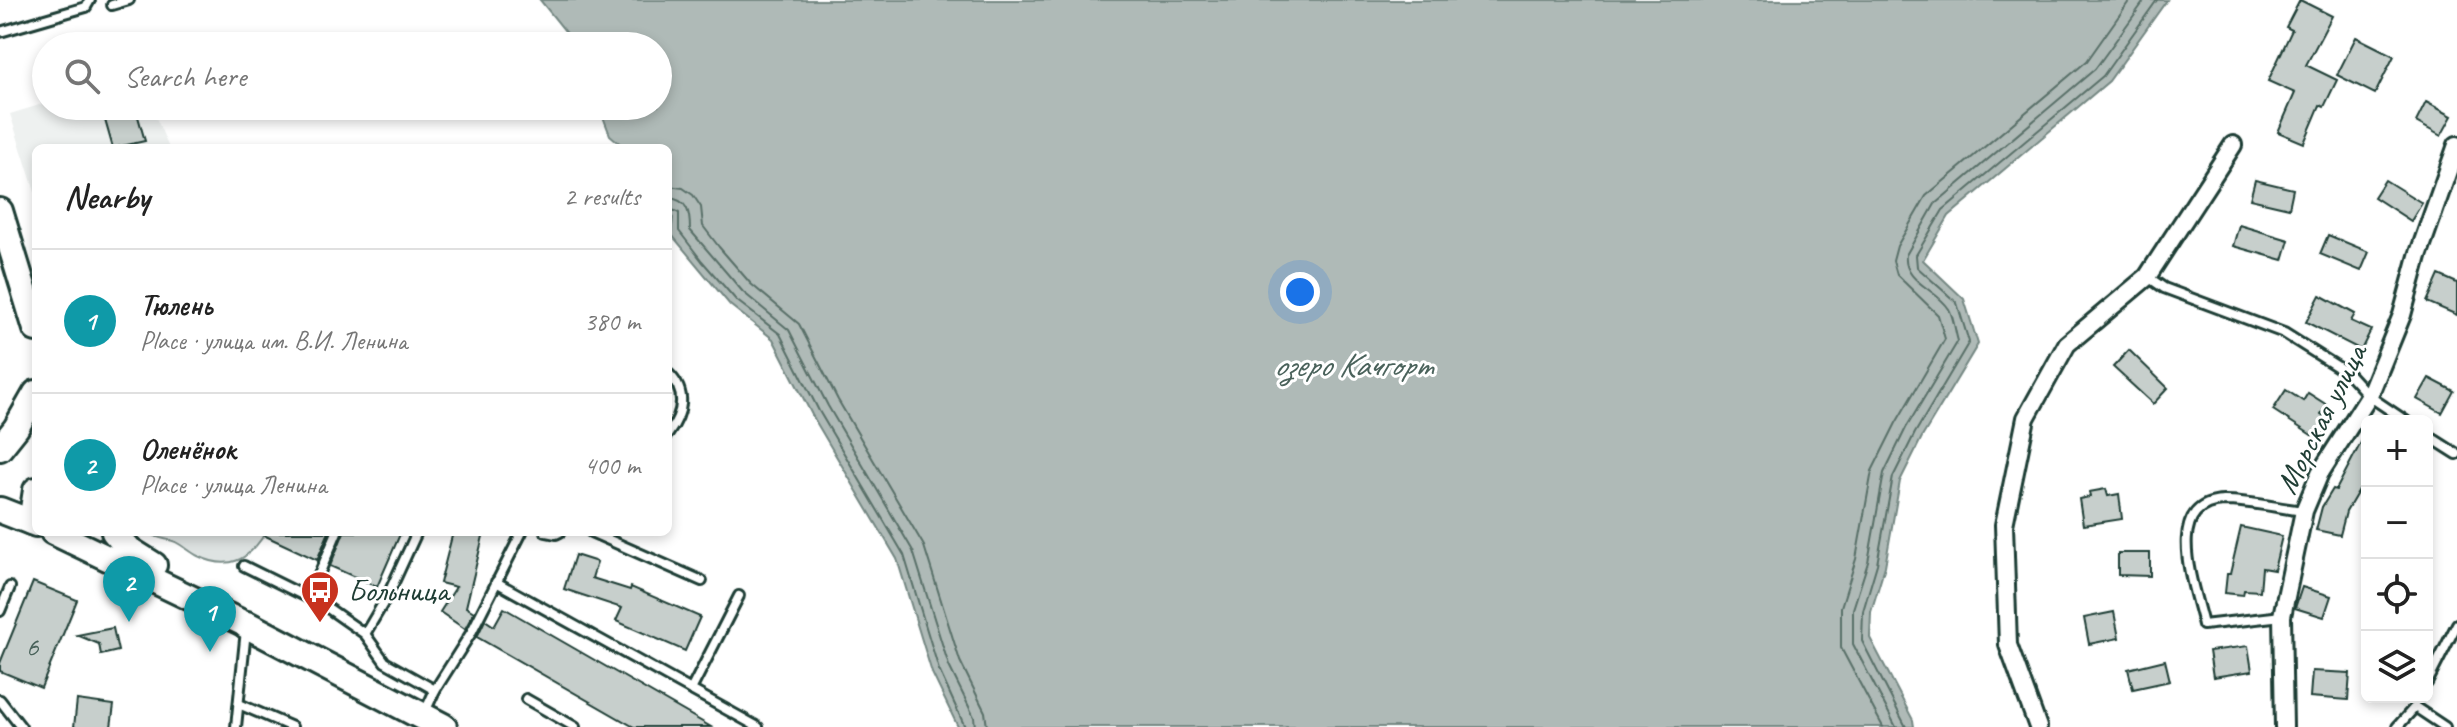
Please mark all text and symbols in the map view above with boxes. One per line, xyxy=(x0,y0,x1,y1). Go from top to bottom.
search box xyxy=(32,32,672,120)
icon: search xyxy=(60,54,104,98)
text: Search here xyxy=(124,57,246,95)
text: Nearby xyxy=(64,175,150,218)
text: 2 results xyxy=(564,180,640,213)
your location xyxy=(1280,272,1320,312)
text: Тюлень xyxy=(140,286,212,324)
text: 1 xyxy=(84,305,96,338)
text: 380 m xyxy=(584,305,640,338)
text: Place · улица им. В.И. Ленина xyxy=(140,324,407,357)
street label: Морская улица xyxy=(2266,335,2377,501)
water label: озеро Качгорт xyxy=(1273,343,1436,387)
map controls xyxy=(2361,415,2433,703)
button: + xyxy=(2361,415,2433,487)
text: Оленёнок xyxy=(140,430,236,468)
text: 2 xyxy=(84,449,96,482)
text: 400 m xyxy=(584,449,640,482)
text: Place · улица Ленина xyxy=(140,468,327,501)
button: − xyxy=(2361,487,2433,559)
pin: 2 xyxy=(103,556,155,622)
button: locate xyxy=(2361,559,2433,631)
bus stop icon: Больница xyxy=(299,569,341,624)
place label: Больница xyxy=(348,570,452,611)
pin: 1 xyxy=(184,586,236,652)
house number: 6 xyxy=(26,629,40,664)
button: layers xyxy=(2361,631,2433,703)

